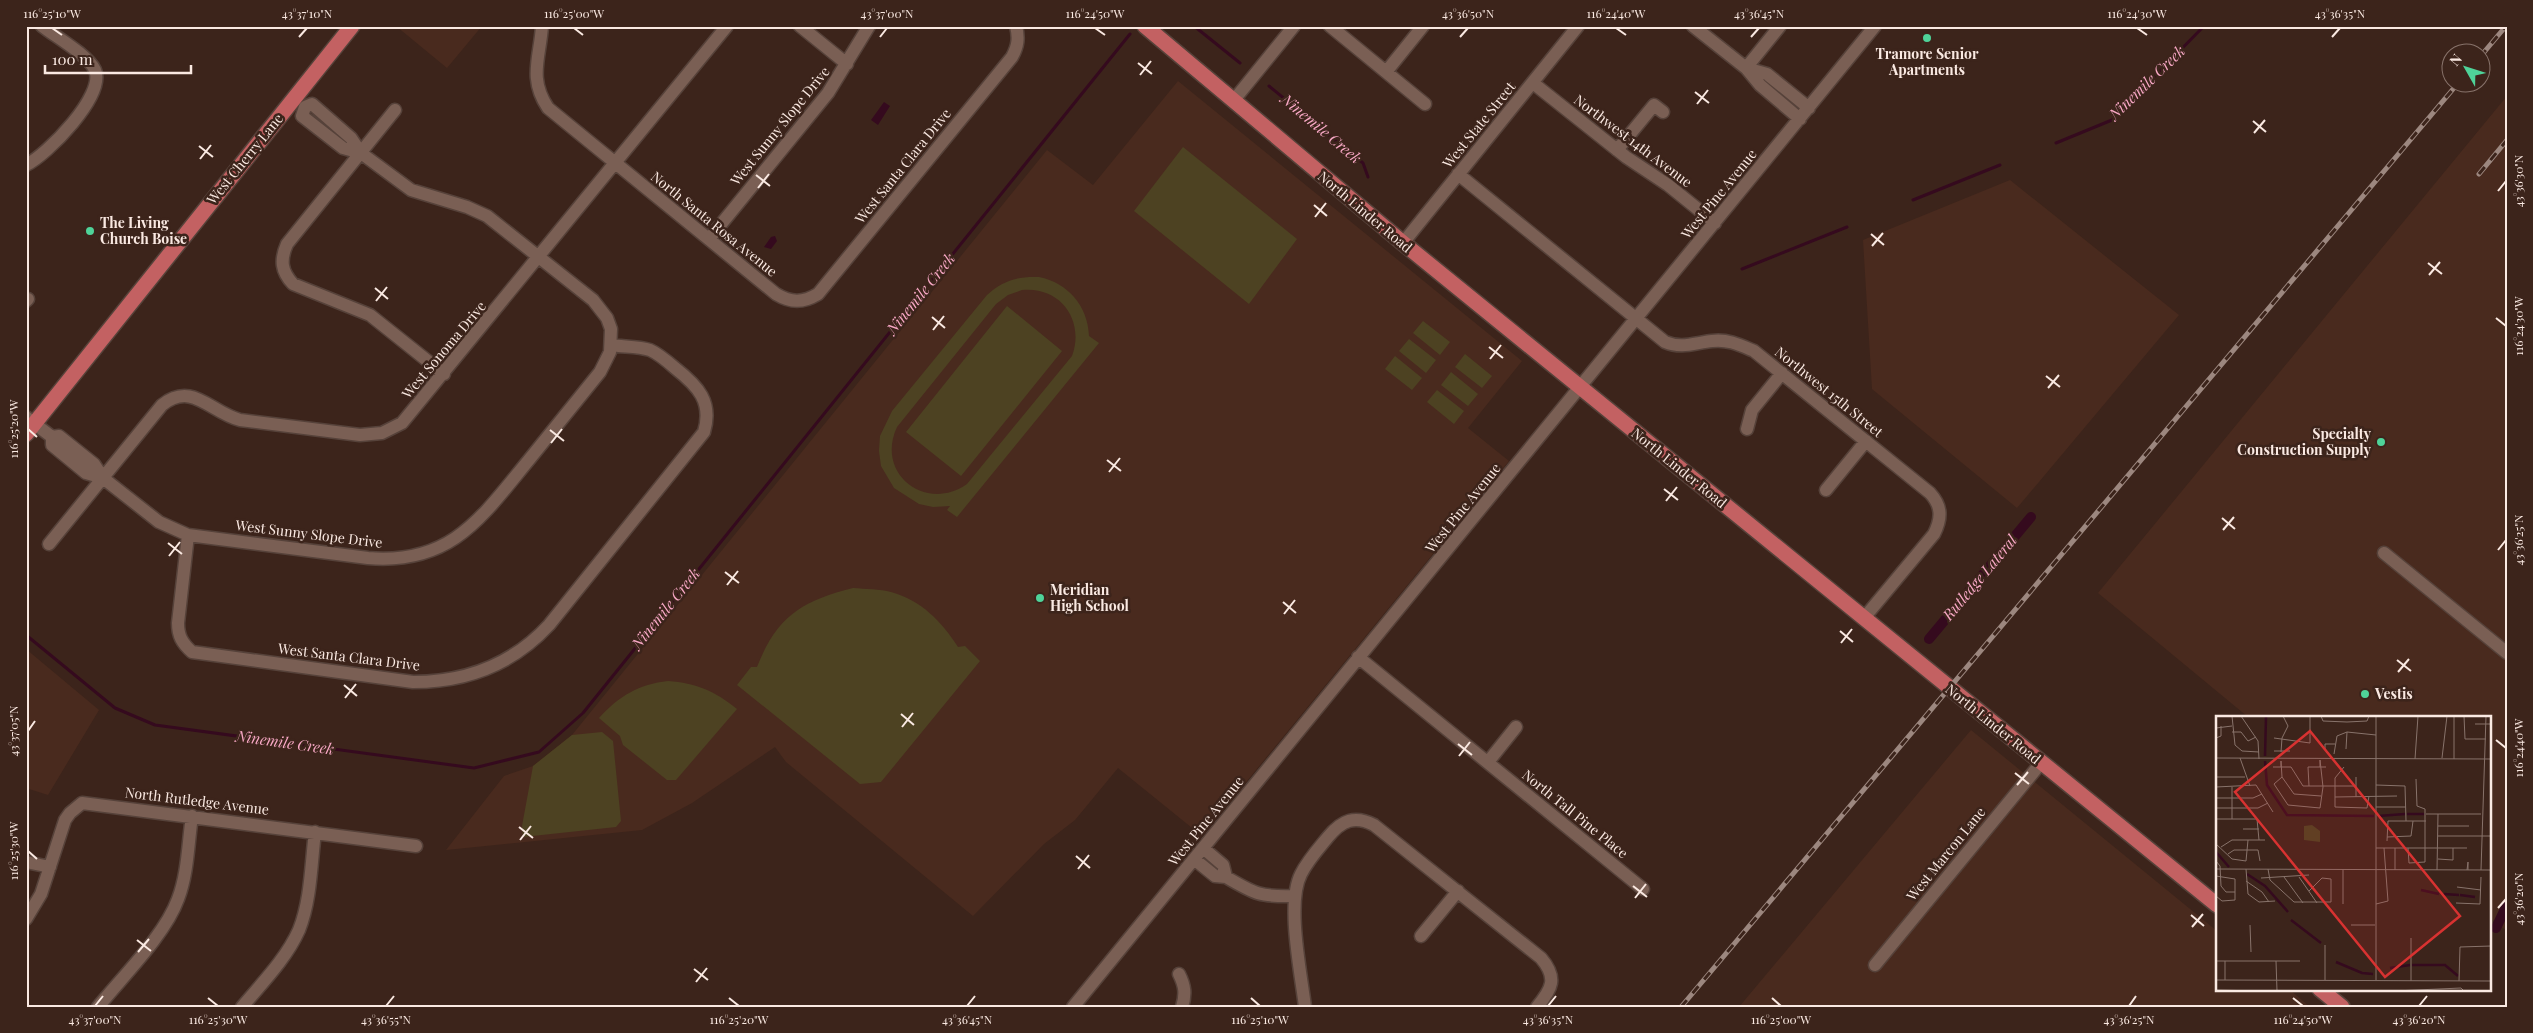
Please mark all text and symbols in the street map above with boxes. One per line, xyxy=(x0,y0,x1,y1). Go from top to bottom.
text: 116°25'10"W xyxy=(23,5,81,21)
text: 43°37'10"N xyxy=(282,5,333,21)
text: 116°25'00"W xyxy=(544,5,604,21)
text: 43°37'00"N xyxy=(860,5,914,21)
text: 116°24'50"W xyxy=(1066,5,1125,21)
text: 43°36'50"N xyxy=(1442,5,1495,21)
text: 116°24'40"W xyxy=(1587,5,1646,21)
text: 43°36'45"N xyxy=(1734,5,1785,21)
text: 116°24'30"W xyxy=(2107,5,2167,21)
text: 43°36'35"N xyxy=(2315,5,2366,21)
marker: Tramore Senior Apartments xyxy=(1921,32,1933,44)
water label: Ninemile Creek xyxy=(2102,41,2189,125)
scale bar xyxy=(45,42,191,74)
north arrow xyxy=(2440,42,2490,92)
place label: Tramore Senior Apartments xyxy=(1876,44,1979,79)
text: 100 m xyxy=(52,49,93,69)
text: N xyxy=(2445,50,2466,69)
street label: West Sunny Slope Drive xyxy=(725,62,833,190)
street label: West State Street xyxy=(1437,77,1520,173)
water label: Ninemile Creek xyxy=(1276,88,1366,168)
street label: Northwest 14th Avenue xyxy=(1570,90,1696,191)
street label: West Santa Clara Drive xyxy=(850,104,955,228)
street label: West Cherry Lane xyxy=(202,109,287,209)
street label: West Pine Avenue xyxy=(1676,145,1761,243)
text: 43°36'30"N xyxy=(2510,154,2526,207)
street label: North Santa Rosa Avenue xyxy=(647,167,781,281)
street label: North Linder Road xyxy=(1314,167,1416,257)
place label: The Living Church Boise xyxy=(100,213,187,248)
marker: The Living Church Boise xyxy=(84,225,96,237)
water label: Ninemile Creek xyxy=(880,249,959,340)
text: 116°24'30"W xyxy=(2510,296,2526,356)
street label: West Sonoma Drive xyxy=(397,297,490,403)
street label: Northwest 15th Street xyxy=(1771,342,1888,442)
text: 116°25'20"W xyxy=(5,399,21,458)
street label: North Linder Road xyxy=(1628,423,1731,512)
place label: Specialty Construction Supply xyxy=(2237,424,2372,459)
marker: Specialty Construction Supply xyxy=(2375,436,2387,448)
street label: West Pine Avenue xyxy=(1420,459,1505,557)
text: 43°36'25"N xyxy=(2510,514,2526,565)
street label: West Sunny Slope Drive xyxy=(234,515,384,552)
water label: Rutledge Lateral xyxy=(1937,530,2021,625)
water label: Ninemile Creek xyxy=(625,564,704,655)
place label: Meridian High School xyxy=(1050,580,1129,615)
marker: Meridian High School xyxy=(1034,592,1046,604)
street label: West Santa Clara Drive xyxy=(276,638,421,675)
street label: North Linder Road xyxy=(1942,679,2045,768)
place label: Vestis xyxy=(2374,684,2413,703)
marker: Vestis xyxy=(2359,688,2371,700)
text: 43°37'05"N xyxy=(5,705,21,757)
inset map xyxy=(2216,716,2490,990)
text: 116°24'40"W xyxy=(2510,718,2526,777)
water label: Ninemile Creek xyxy=(233,725,336,759)
street label: North Tall Pine Place xyxy=(1518,765,1632,862)
street label: West Pine Avenue xyxy=(1163,772,1248,870)
street label: North Rutledge Avenue xyxy=(124,782,270,819)
street label: West Marcon Lane xyxy=(1901,803,1989,905)
text: 116°25'30"W xyxy=(5,822,21,880)
text: 43°36'20"N xyxy=(2510,872,2526,926)
text: 43°37'00"N xyxy=(68,1011,122,1027)
text: 116°25'30"W xyxy=(189,1011,247,1027)
text: 43°36'55"N xyxy=(361,1011,412,1027)
text: 116°25'20"W xyxy=(710,1011,769,1027)
text: 43°36'45"N xyxy=(942,1011,993,1027)
text: 116°25'10"W xyxy=(1231,1011,1289,1027)
text: 43°36'35"N xyxy=(1523,1011,1574,1027)
text: 116°25'00"W xyxy=(1751,1011,1811,1027)
text: 43°36'25"N xyxy=(2104,1011,2155,1027)
text: 116°24'50"W xyxy=(2274,1011,2333,1027)
text: 43°36'20"N xyxy=(2392,1011,2446,1027)

